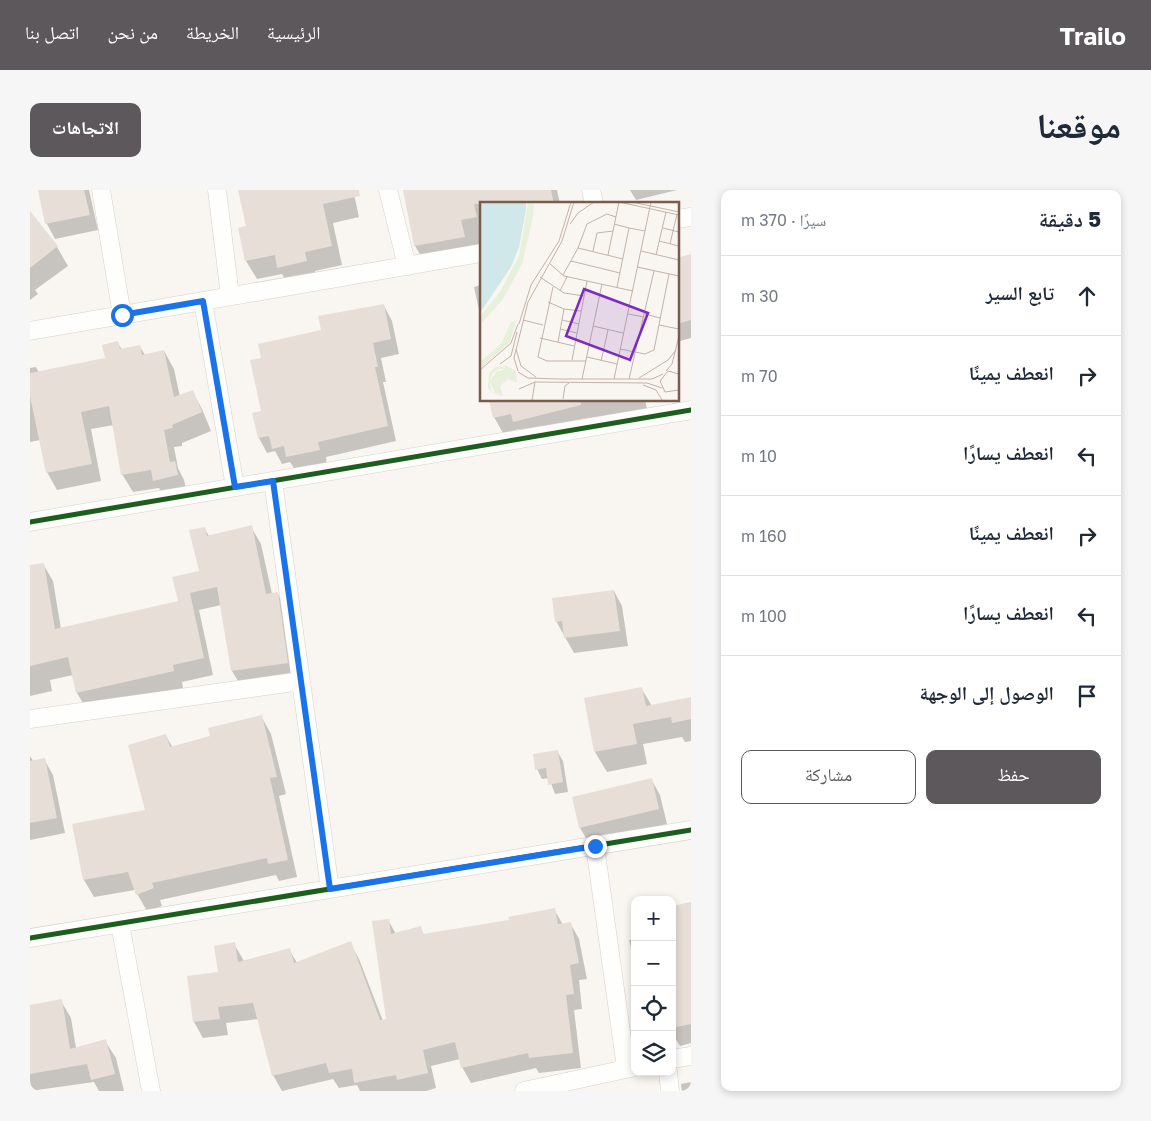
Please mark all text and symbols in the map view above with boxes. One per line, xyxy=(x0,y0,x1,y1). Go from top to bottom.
text: اتصل بنا xyxy=(25,21,79,43)
text: من نحن xyxy=(107,21,158,43)
text: الخريطة xyxy=(186,21,239,43)
text: الرئيسية xyxy=(267,21,320,43)
text: Trailo xyxy=(1060,21,1126,50)
button: الاتجاهات xyxy=(30,103,141,157)
text: موقعنا xyxy=(1036,104,1121,146)
inset map xyxy=(480,202,678,401)
text: 5 دقيقة xyxy=(1039,206,1101,232)
text: سيرًا · 370 m xyxy=(741,210,826,230)
text: تابع السير xyxy=(986,281,1054,304)
icon: ahead xyxy=(1073,282,1101,310)
text: 30 m xyxy=(741,286,778,306)
route start xyxy=(111,304,134,327)
text: انعطف يمينًا xyxy=(969,361,1054,384)
icon: right xyxy=(1073,362,1101,390)
text: 70 m xyxy=(741,366,778,386)
text: انعطف يسارًا xyxy=(963,441,1054,464)
icon: left xyxy=(1073,442,1101,470)
text: 10 m xyxy=(741,446,777,466)
text: انعطف يمينًا xyxy=(969,521,1054,544)
icon: right xyxy=(1073,522,1101,550)
text: 160 m xyxy=(741,526,787,546)
text: انعطف يسارًا xyxy=(963,601,1054,624)
icon: left xyxy=(1073,602,1101,630)
text: 100 m xyxy=(741,606,787,626)
text: الوصول إلى الوجهة xyxy=(920,681,1054,704)
icon: arrive xyxy=(1073,682,1101,710)
button: مشاركة xyxy=(741,750,916,804)
button: حفظ xyxy=(926,750,1101,804)
route end xyxy=(584,835,607,858)
map controls xyxy=(631,896,676,1076)
button: + xyxy=(631,896,676,941)
button: − xyxy=(631,941,676,986)
button: locate xyxy=(631,986,676,1031)
button: layers xyxy=(631,1031,676,1076)

